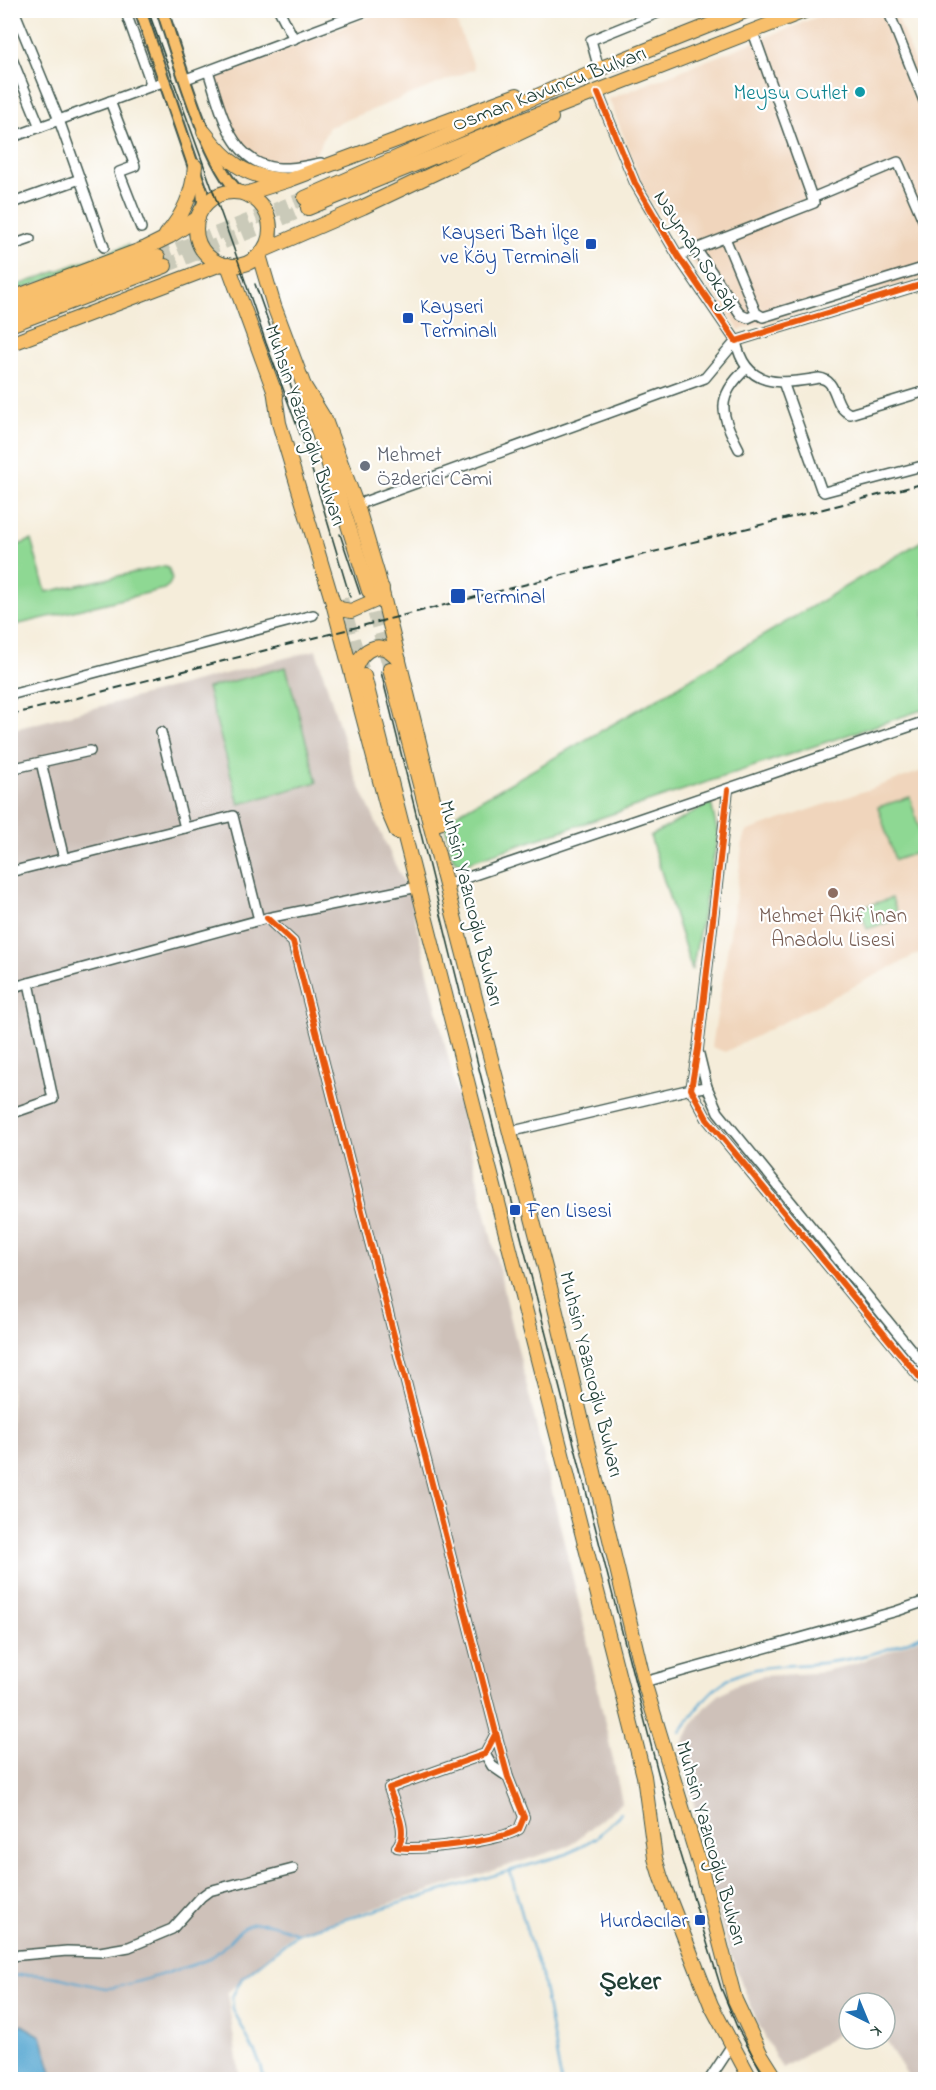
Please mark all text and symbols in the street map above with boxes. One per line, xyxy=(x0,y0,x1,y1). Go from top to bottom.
street label: Osman Kavuncu Bulvarı xyxy=(448,39,651,141)
place label: Meysu Outlet xyxy=(733,79,848,111)
marker: Meysu Outlet xyxy=(853,85,867,99)
street label: Nayman Sokağı xyxy=(643,185,745,318)
place label: Kayseri Batı İlçe ve Köy Terminali xyxy=(441,219,580,275)
marker: Kayseri Batı İlçe ve Köy Terminali xyxy=(584,237,598,251)
place label: Kayseri Terminalı xyxy=(420,293,497,347)
marker: Kayseri Terminalı xyxy=(401,311,415,325)
street label: Muhsin Yazıcıoğlu Bulvarı xyxy=(254,321,353,531)
place label: Mehmet Özderici Cami xyxy=(377,441,492,495)
marker: Mehmet Özderici Cami xyxy=(358,459,372,473)
place label: Terminal xyxy=(472,583,545,613)
marker: Terminal xyxy=(449,587,467,605)
street label: Muhsin Yazıcıoğlu Bulvarı xyxy=(428,797,510,1010)
marker: Mehmet Akif İnan Anadolu Lisesi xyxy=(826,886,840,900)
place label: Mehmet Akif İnan Anadolu Lisesi xyxy=(759,902,907,956)
place label: Fen Lisesi xyxy=(526,1197,612,1227)
marker: Fen Lisesi xyxy=(508,1203,522,1217)
street label: Muhsin Yazıcıoğlu Bulvarı xyxy=(548,1268,630,1481)
street label: Muhsin Yazıcıoğlu Bulvarı xyxy=(665,1738,754,1950)
place label: Hurdacılar xyxy=(600,1907,688,1937)
marker: Hurdacılar xyxy=(693,1913,707,1927)
district label: Şeker xyxy=(599,1963,661,2002)
north arrow xyxy=(837,1991,897,2051)
text: K xyxy=(864,2019,887,2043)

